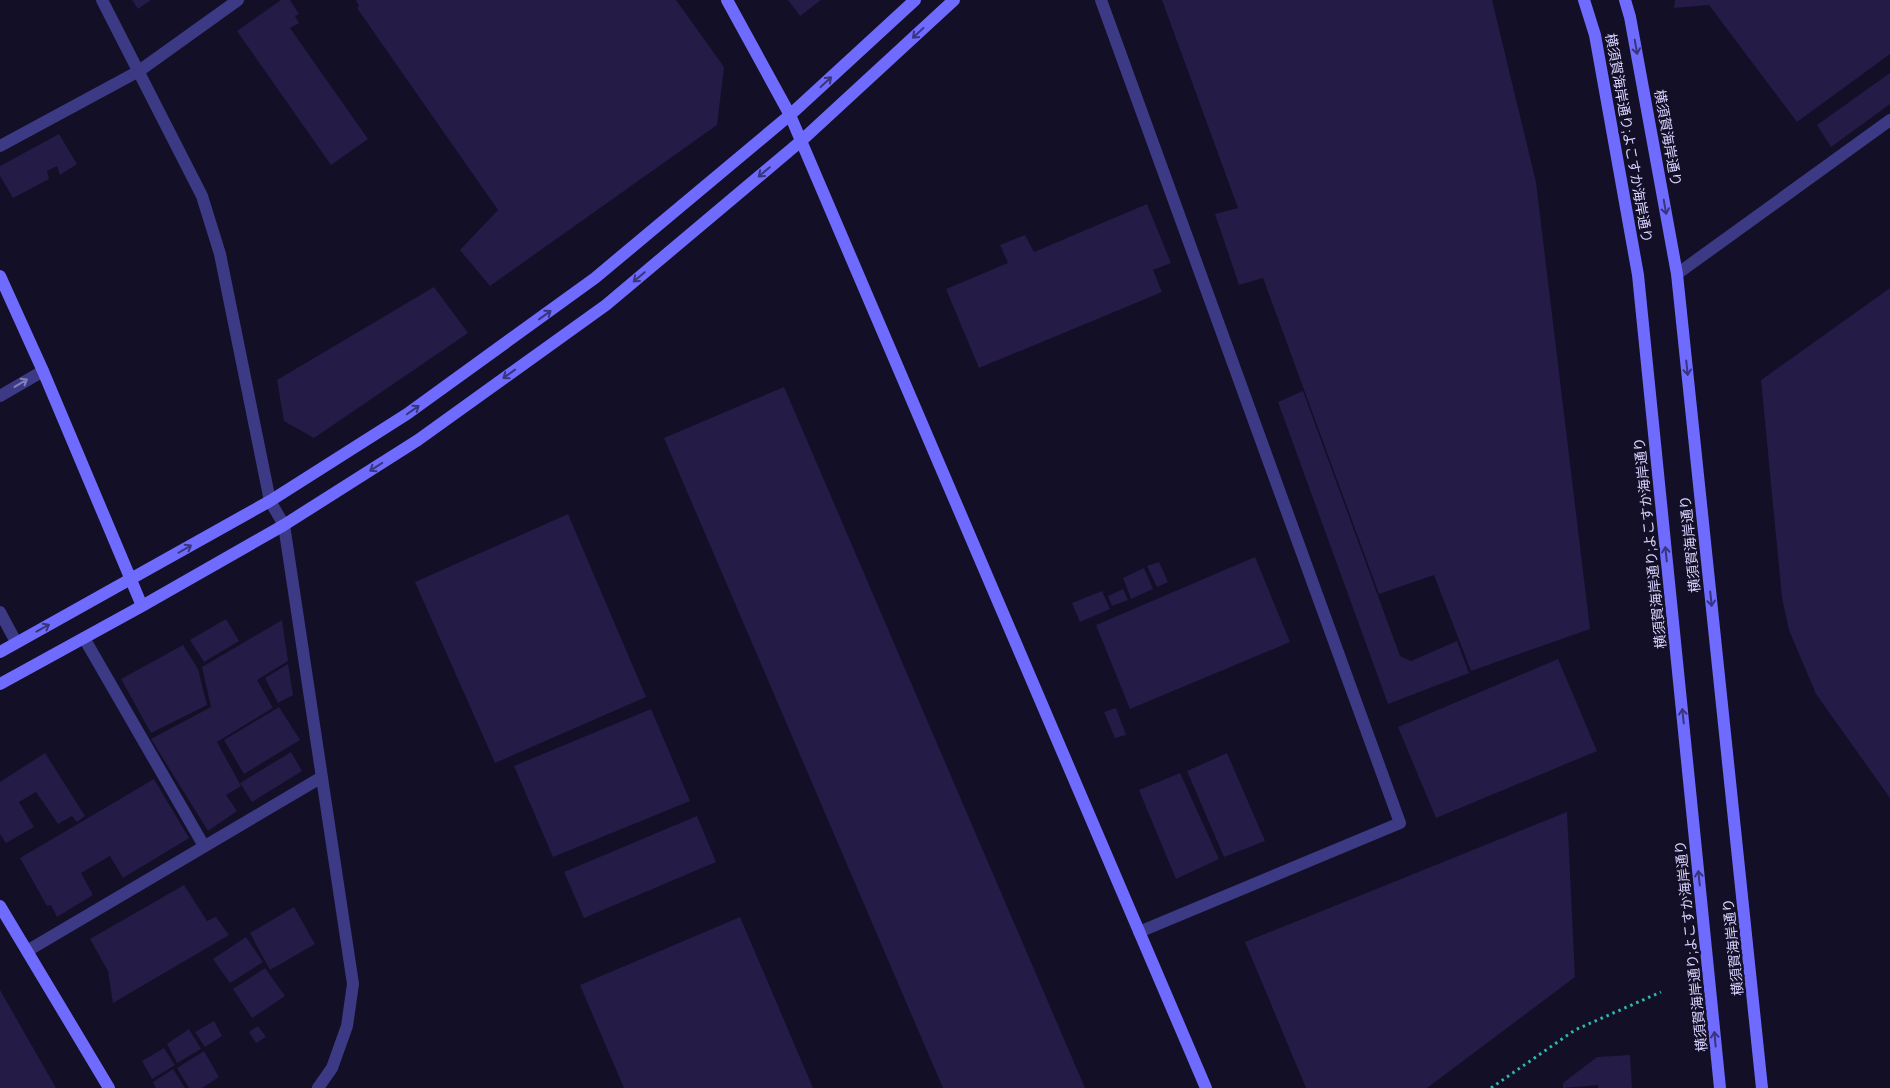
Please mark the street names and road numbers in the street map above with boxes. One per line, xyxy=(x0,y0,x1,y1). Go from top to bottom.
street label: 横須賀海岸通り;よこすか海岸通り xyxy=(1602,32,1656,244)
street label: 横須賀海岸通り xyxy=(1651,88,1685,188)
street label: 横須賀海岸通り;よこすか海岸通り xyxy=(1630,436,1670,650)
street label: 横須賀海岸通り xyxy=(1676,494,1704,594)
street label: 横須賀海岸通り;よこすか海岸通り xyxy=(1671,839,1711,1053)
street label: 横須賀海岸通り xyxy=(1719,897,1747,997)

